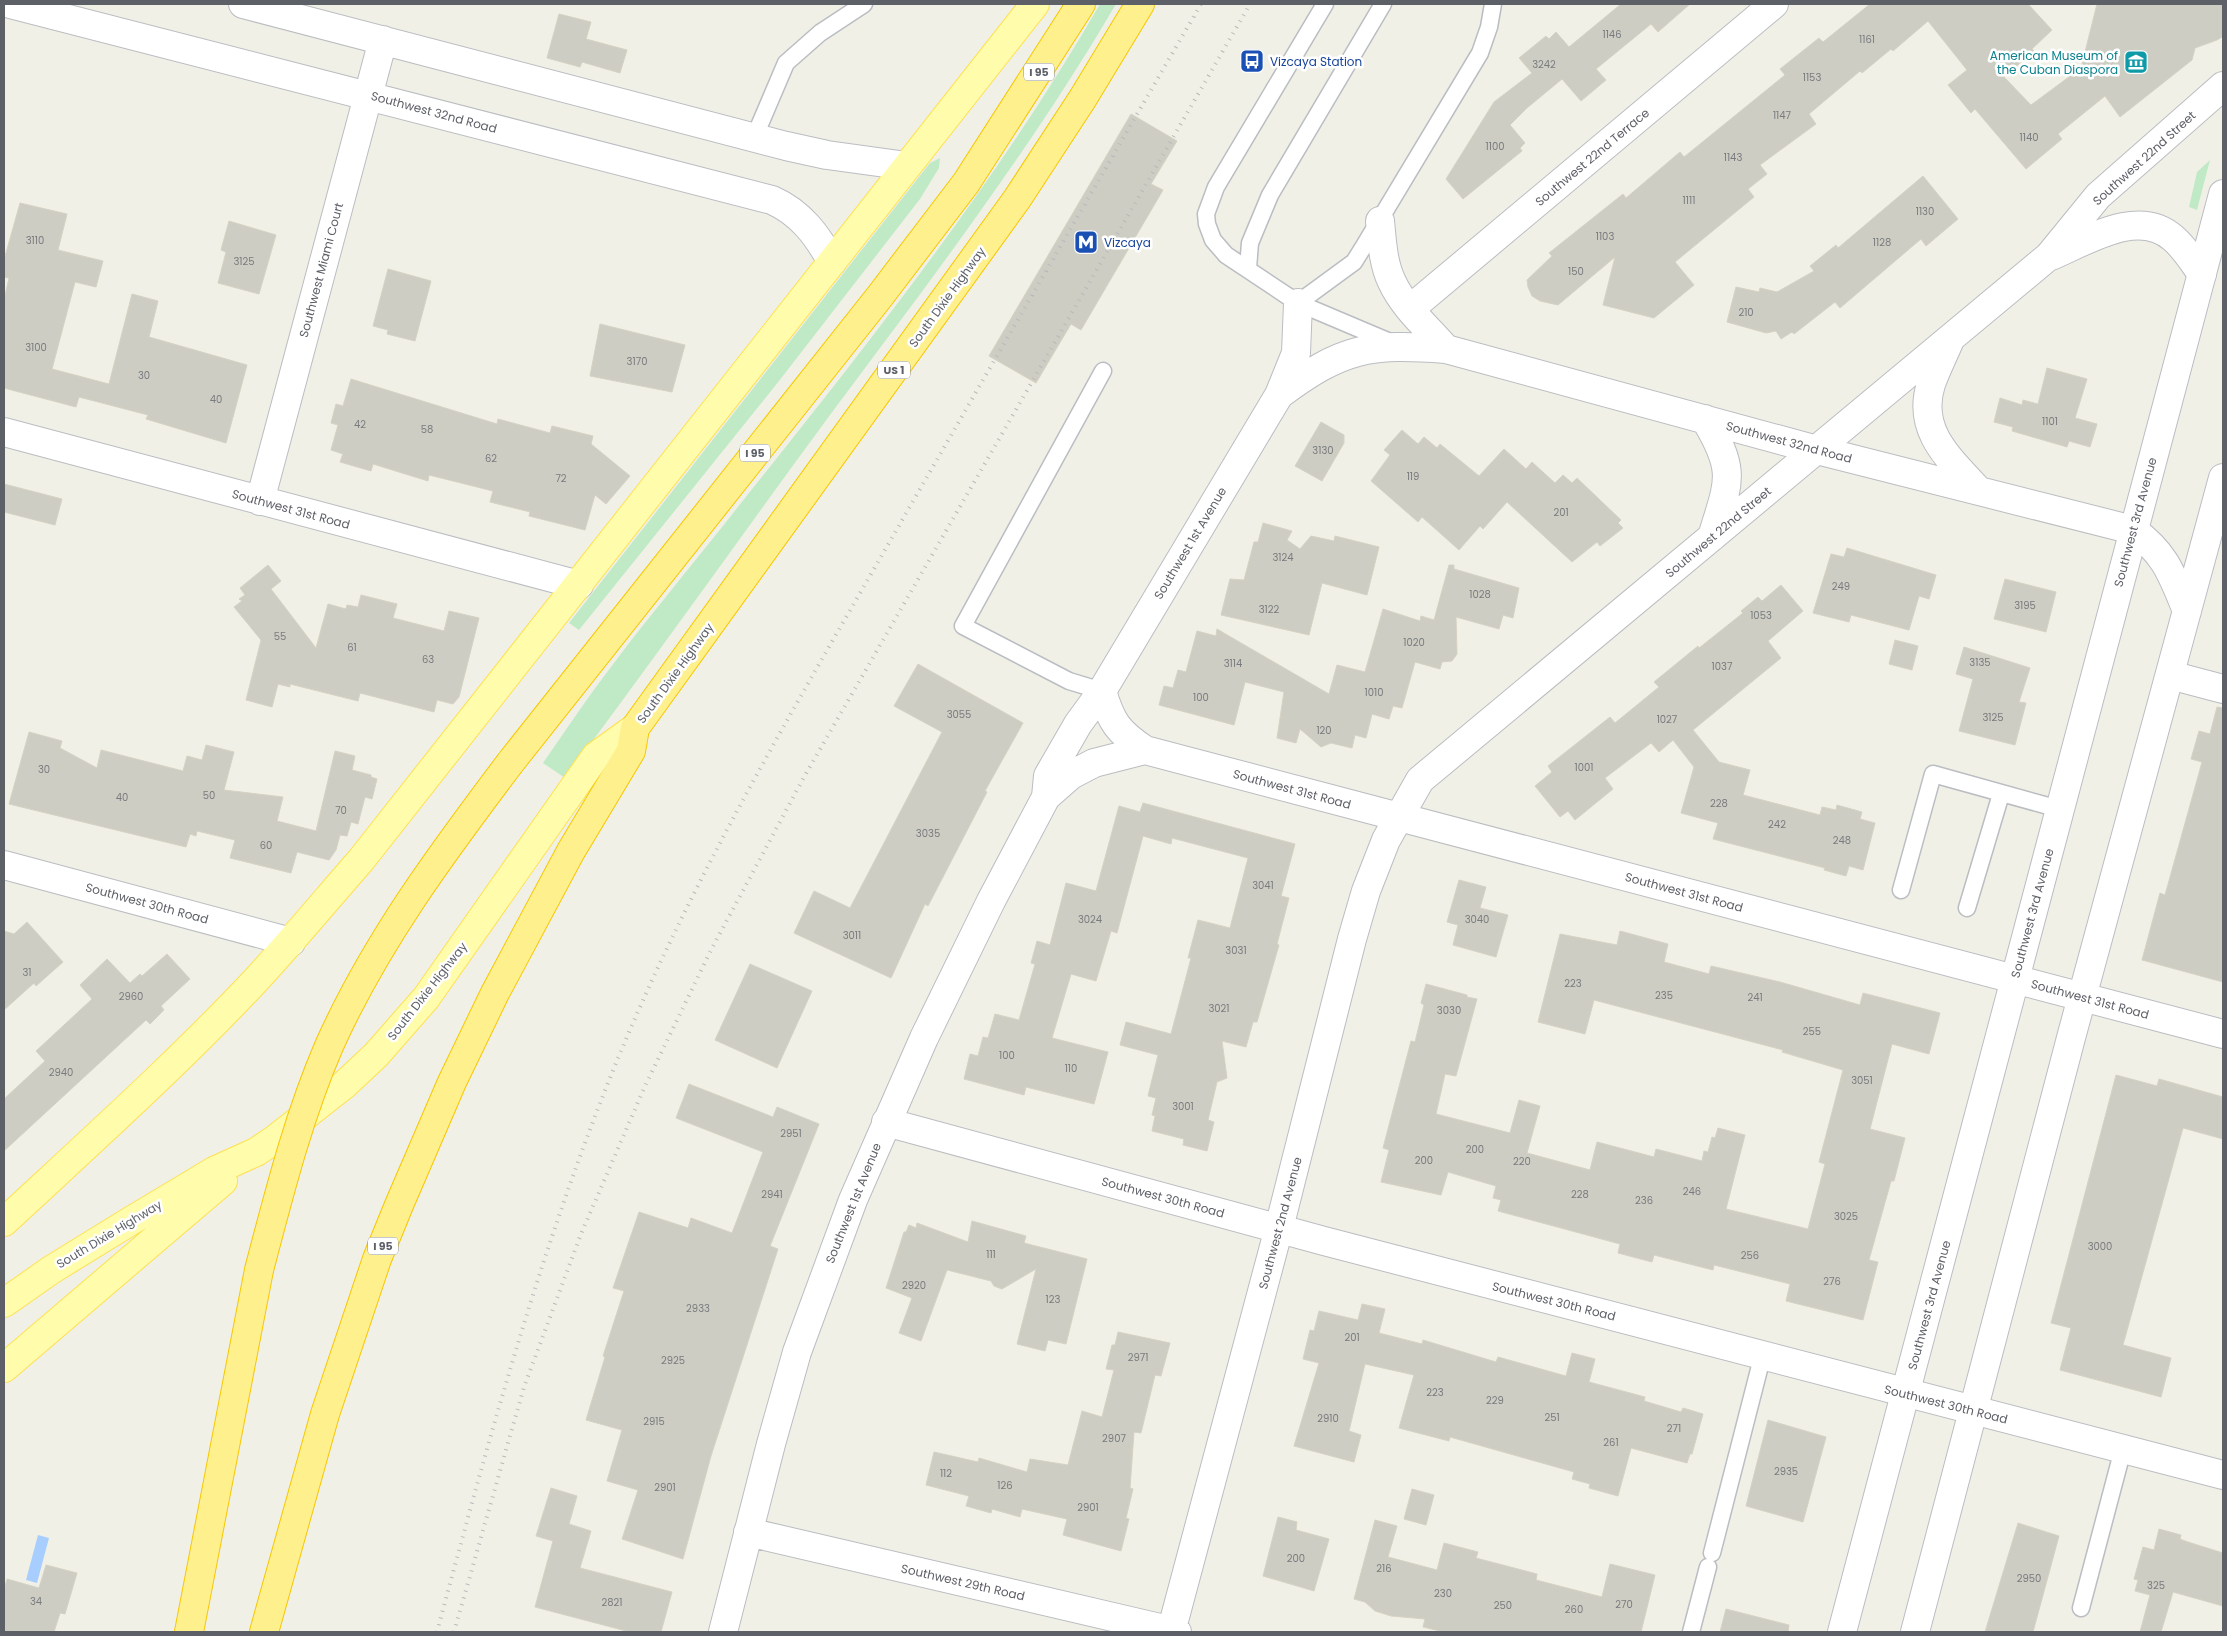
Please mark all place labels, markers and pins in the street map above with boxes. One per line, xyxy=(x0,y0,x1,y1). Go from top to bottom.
place label: American Museum of the Cuban Diaspora xyxy=(1990,47,2118,78)
bus stop icon: Vizcaya Station xyxy=(1239,48,1265,74)
museum icon: American Museum of the Cuban Diaspora xyxy=(2123,49,2149,75)
place label: Vizcaya Station xyxy=(1270,53,1362,70)
metro station icon: Vizcaya xyxy=(1073,229,1099,255)
place label: Vizcaya xyxy=(1104,234,1151,251)

